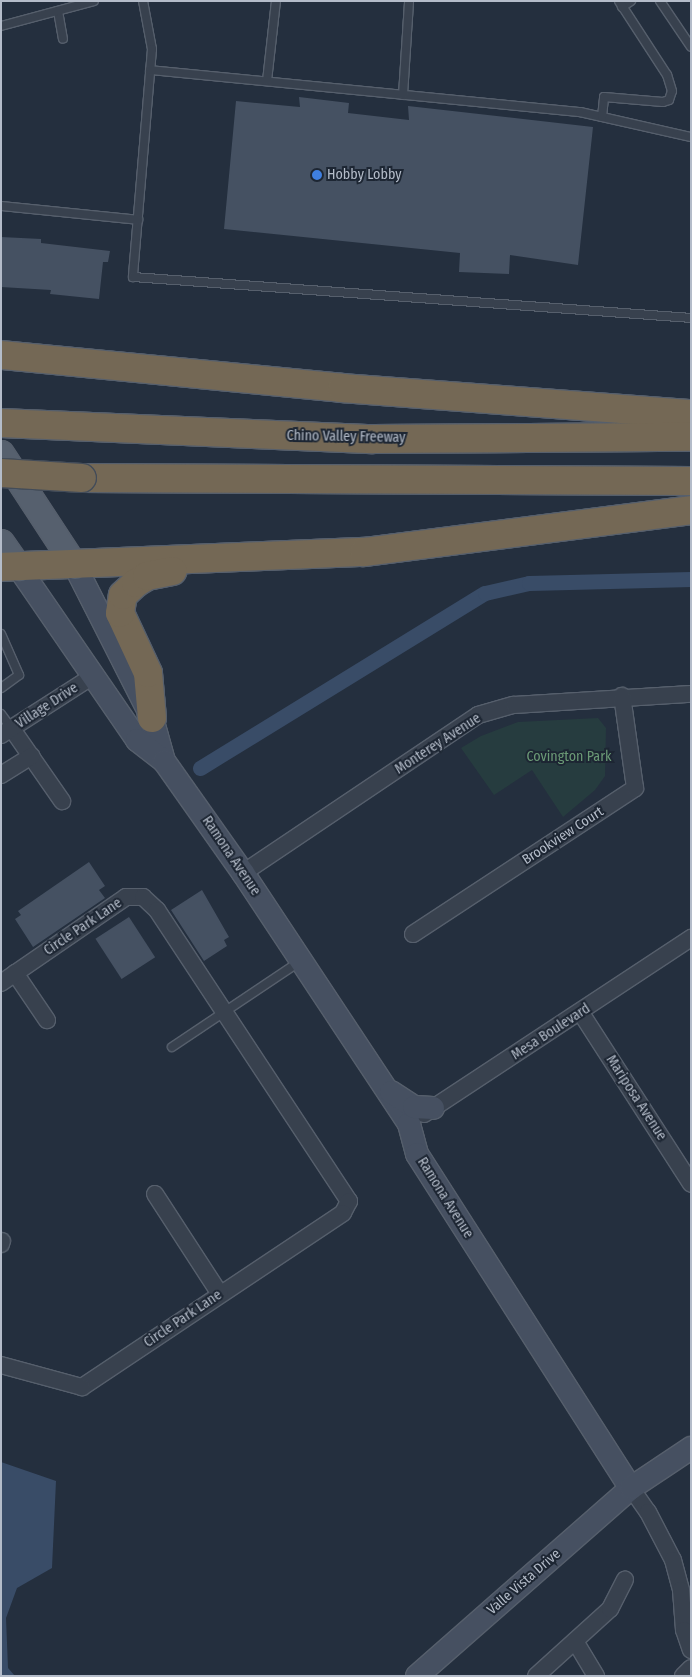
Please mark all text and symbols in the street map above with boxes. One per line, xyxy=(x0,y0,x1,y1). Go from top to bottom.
place label: Hobby Lobby xyxy=(327,167,402,183)
marker: Hobby Lobby xyxy=(311,169,323,181)
street label: Chino Valley Freeway xyxy=(286,428,406,446)
street label: Village Drive xyxy=(13,680,81,732)
street label: Monterey Avenue xyxy=(392,710,484,778)
park label: Covington Park xyxy=(526,749,612,765)
street label: Brookview Court xyxy=(519,803,607,869)
street label: Ramona Avenue xyxy=(198,813,264,899)
street label: Circle Park Lane xyxy=(41,895,125,959)
street label: Mesa Boulevard xyxy=(508,1000,594,1064)
street label: Mariposa Avenue xyxy=(602,1052,670,1144)
street label: Ramona Avenue xyxy=(413,1155,477,1241)
street label: Circle Park Lane xyxy=(141,1287,225,1351)
street label: Valle Vista Drive xyxy=(484,1546,564,1618)

